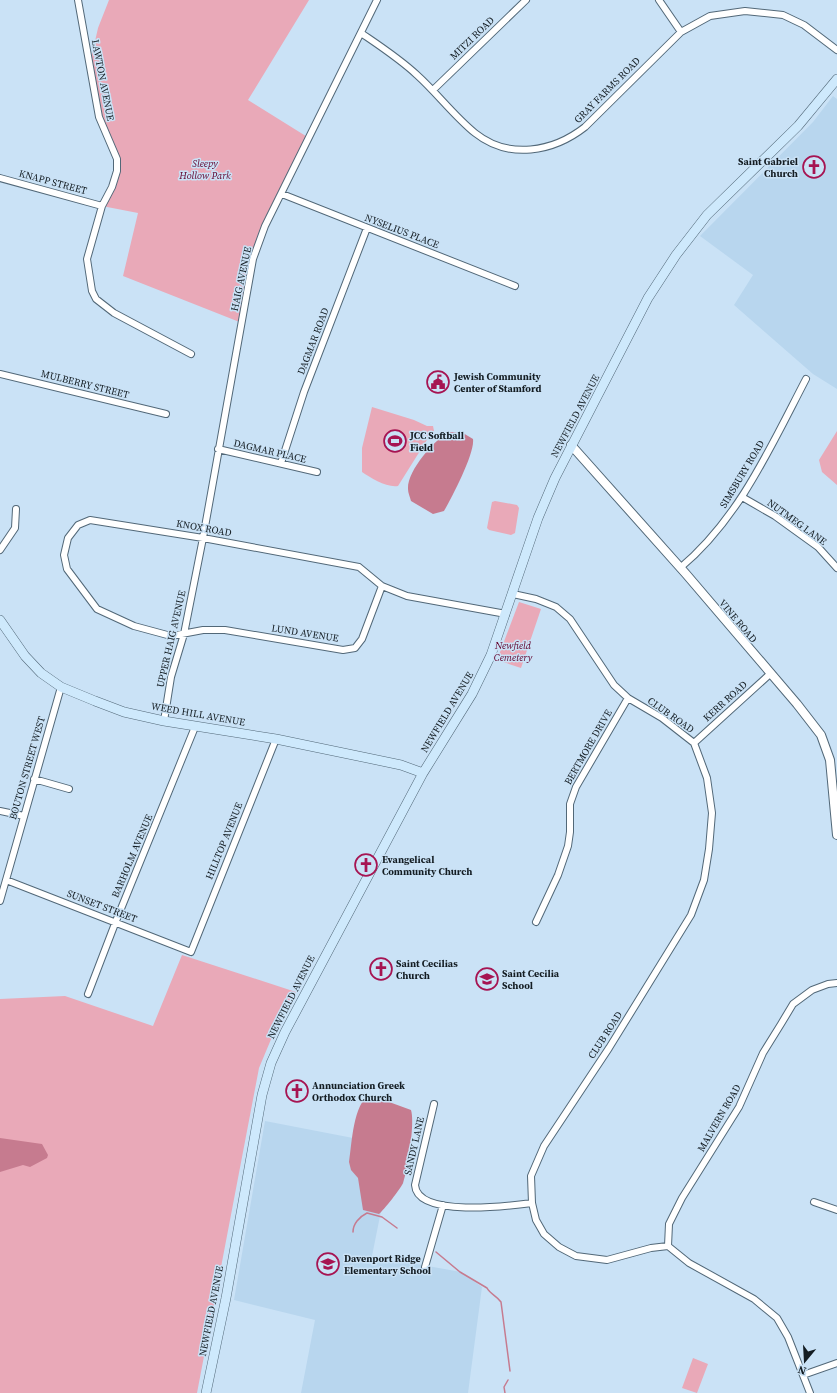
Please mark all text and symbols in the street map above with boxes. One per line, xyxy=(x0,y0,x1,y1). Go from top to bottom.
street label: MITZI ROAD xyxy=(447,14,497,62)
street label: LAWTON AVENUE xyxy=(89,38,117,122)
street label: GRAY FARMS ROAD xyxy=(571,54,643,126)
church icon: Saint Gabriel Church xyxy=(801,154,827,180)
place label: Saint Gabriel Church xyxy=(738,155,798,180)
park label: Sleepy Hollow Park xyxy=(178,157,231,182)
street label: KNAPP STREET xyxy=(18,167,88,197)
street label: NYSELIUS PLACE xyxy=(363,211,441,251)
street label: HAIG AVENUE xyxy=(228,246,254,312)
street label: DAGMAR ROAD xyxy=(294,306,332,376)
street label: MULBERRY STREET xyxy=(40,367,130,401)
public building icon: Jewish Community Center of Stamford xyxy=(425,369,451,395)
place label: Jewish Community Center of Stamford xyxy=(453,370,542,395)
street label: NEWFIELD AVENUE xyxy=(548,372,602,460)
sports icon: JCC Softball Field xyxy=(382,428,408,454)
place label: JCC Softball Field xyxy=(409,429,464,454)
street label: DAGMAR PLACE xyxy=(232,436,308,466)
street label: SIMSBURY ROAD xyxy=(717,438,767,510)
street label: NUTMEG LANE xyxy=(765,496,829,548)
street label: KNOX ROAD xyxy=(175,517,233,539)
street label: UPPER HAIG AVENUE xyxy=(154,589,188,689)
street label: VINE ROAD xyxy=(716,597,760,645)
street label: LUND AVENUE xyxy=(270,621,340,645)
park label: Newfield Cemetery xyxy=(494,639,532,664)
street label: NEWFIELD AVENUE xyxy=(418,669,476,755)
street label: KERR ROAD xyxy=(700,678,750,724)
street label: CLUB ROAD xyxy=(645,694,697,736)
street label: WEED HILL AVENUE xyxy=(150,699,246,729)
street label: BERTMORE DRIVE xyxy=(561,707,615,787)
street label: BOUTON STREET WEST xyxy=(6,715,48,821)
street label: HILLTOP AVENUE xyxy=(203,801,245,881)
street label: BARHOLM AVENUE xyxy=(109,812,155,900)
church icon: Evangelical Community Church xyxy=(353,852,379,878)
place label: Evangelical Community Church xyxy=(382,853,472,878)
street label: SUNSET STREET xyxy=(65,887,139,925)
street label: NEWFIELD AVENUE xyxy=(264,953,318,1041)
church icon: Saint Cecilias Church xyxy=(368,956,394,982)
place label: Saint Cecilias Church xyxy=(396,957,458,982)
school or university icon: Saint Cecilia School xyxy=(474,966,500,992)
place label: Saint Cecilia School xyxy=(502,967,560,992)
street label: CLUB ROAD xyxy=(585,1009,625,1061)
church icon: Annunciation Greek Orthodox Church xyxy=(284,1078,310,1104)
place label: Annunciation Greek Orthodox Church xyxy=(312,1079,405,1104)
street label: MALVERN ROAD xyxy=(694,1082,744,1154)
street label: SANDY LANE xyxy=(401,1116,427,1176)
school or university icon: Davenport Ridge Elementary School xyxy=(315,1251,341,1277)
place label: Davenport Ridge Elementary School xyxy=(344,1252,431,1277)
street label: NEWFIELD AVENUE xyxy=(196,1265,226,1357)
north arrow xyxy=(785,1341,825,1381)
text: N xyxy=(796,1362,808,1378)

